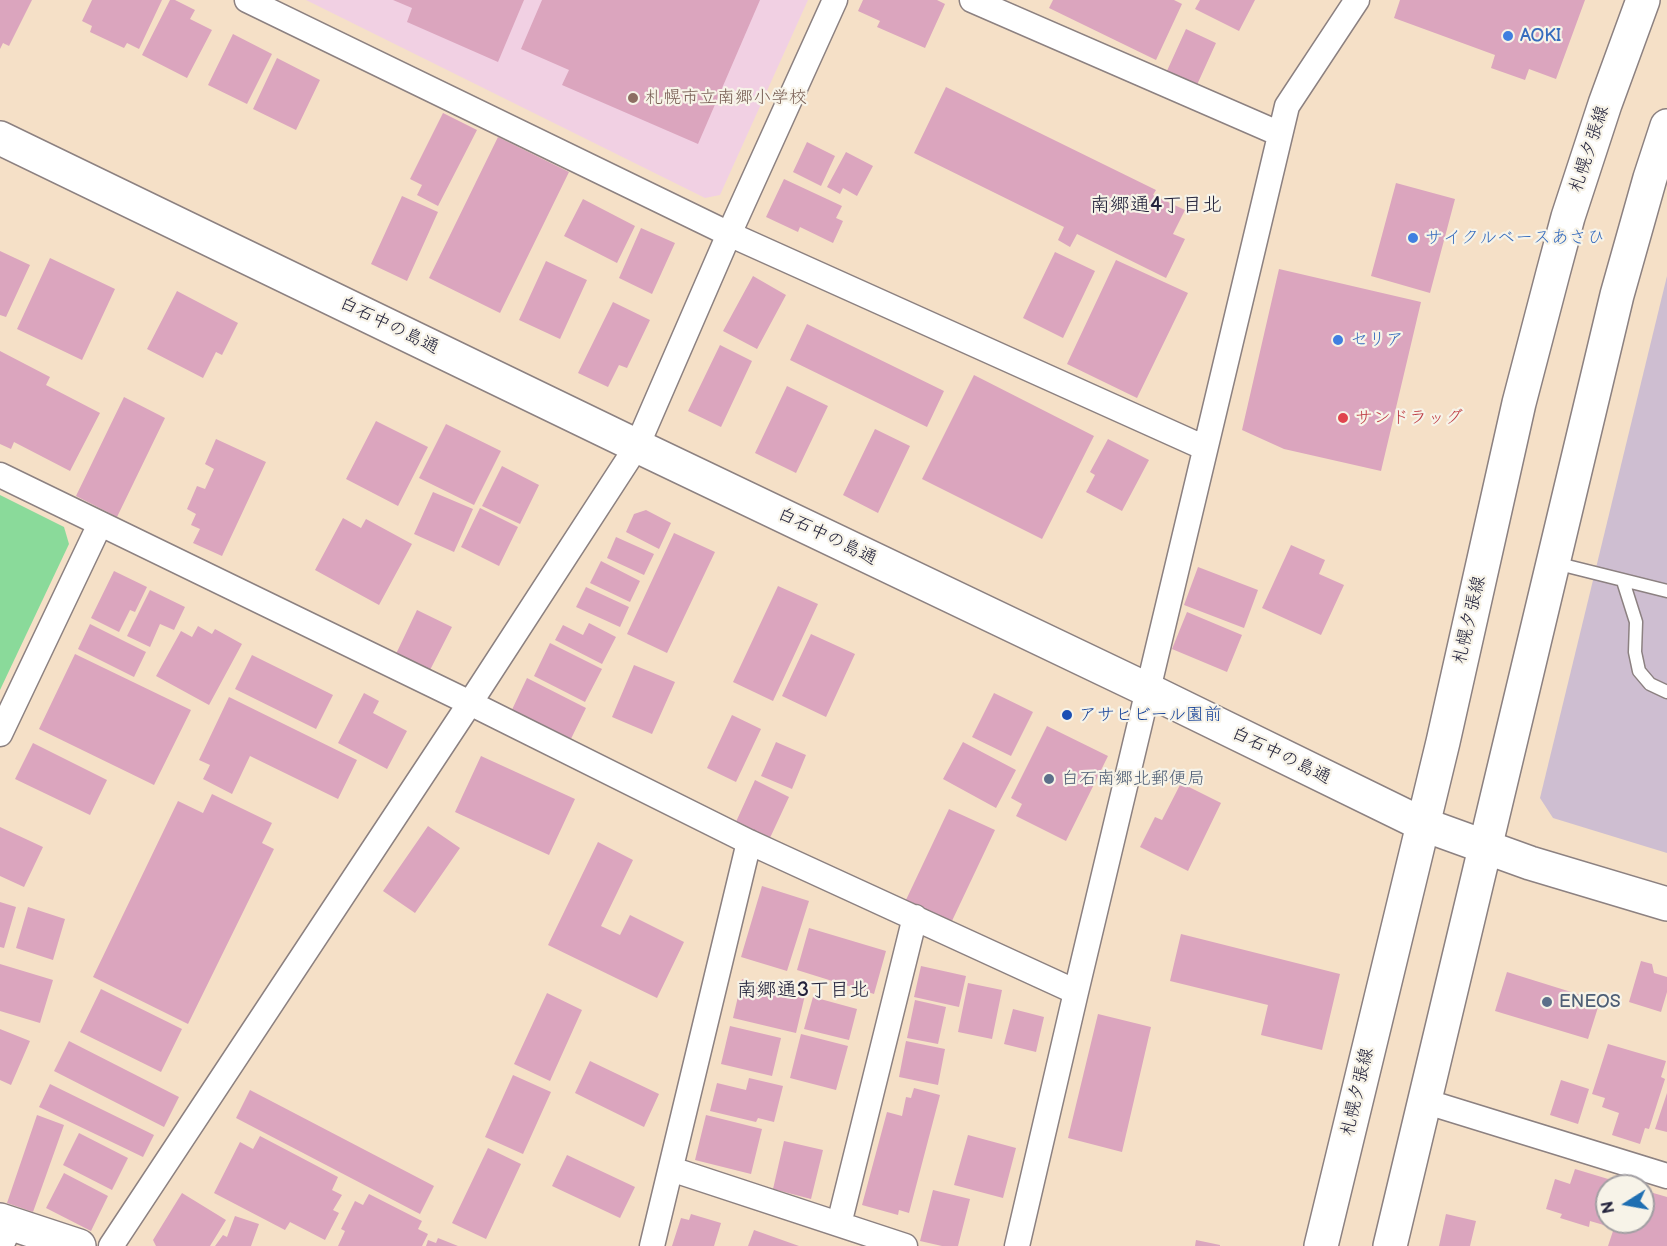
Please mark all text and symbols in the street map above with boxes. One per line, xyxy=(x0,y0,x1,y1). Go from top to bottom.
place label: AOKI xyxy=(1520,25,1561,47)
marker: AOKI xyxy=(1501,29,1515,43)
place label: 札幌市立南郷小学校 xyxy=(645,87,807,109)
marker: 札幌市立南郷小学校 xyxy=(626,91,640,105)
street label: 札幌夕張線 xyxy=(1566,103,1614,195)
district label: 南郷通4丁目北 xyxy=(1090,194,1222,218)
place label: サイクルベースあさひ xyxy=(1425,227,1605,249)
marker: サイクルベースあさひ xyxy=(1406,231,1420,245)
street label: 白石中の島通 xyxy=(336,293,442,359)
place label: セリア xyxy=(1350,329,1404,351)
marker: セリア xyxy=(1331,333,1345,347)
place label: サンドラッグ xyxy=(1355,407,1463,429)
marker: サンドラッグ xyxy=(1336,411,1350,425)
street label: 白石中の島通 xyxy=(774,504,880,570)
street label: 札幌夕張線 xyxy=(1449,574,1491,666)
place label: アサヒビール園前 xyxy=(1079,704,1222,726)
marker: アサヒビール園前 xyxy=(1060,708,1074,722)
street label: 白石中の島通 xyxy=(1228,723,1334,789)
place label: 白石南郷北郵便局 xyxy=(1061,768,1205,790)
marker: 白石南郷北郵便局 xyxy=(1042,772,1056,786)
district label: 南郷通3丁目北 xyxy=(737,979,869,1003)
place label: ENEOS xyxy=(1559,991,1621,1013)
marker: ENEOS xyxy=(1540,995,1554,1009)
street label: 札幌夕張線 xyxy=(1337,1046,1379,1138)
north arrow xyxy=(1595,1174,1655,1234)
text: N xyxy=(1598,1199,1619,1215)

